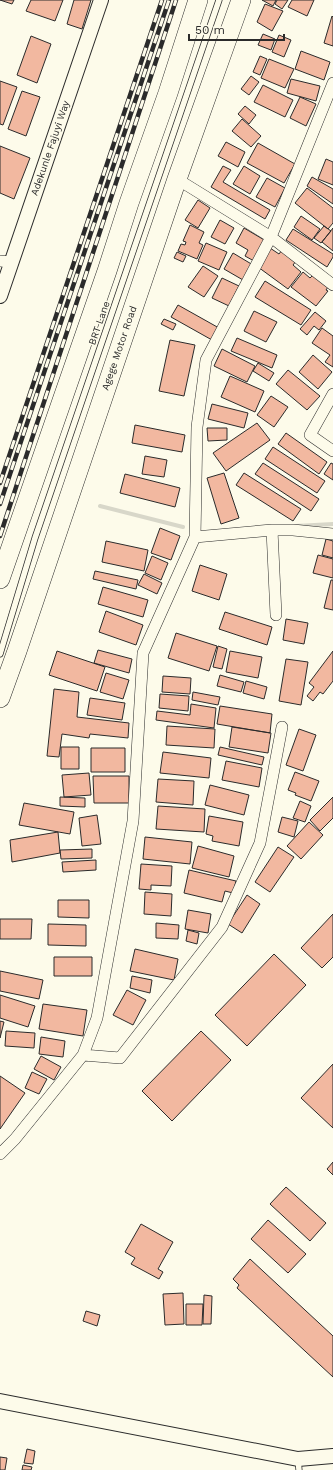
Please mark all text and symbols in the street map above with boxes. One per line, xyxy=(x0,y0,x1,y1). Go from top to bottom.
scale bar xyxy=(189,16,284,42)
text: 50 m xyxy=(195,23,225,37)
street label: Adekunle Fajuyi Way xyxy=(29,98,72,197)
street label: BRT Lane xyxy=(86,299,112,346)
street label: Agege Motor Road xyxy=(99,304,139,392)

